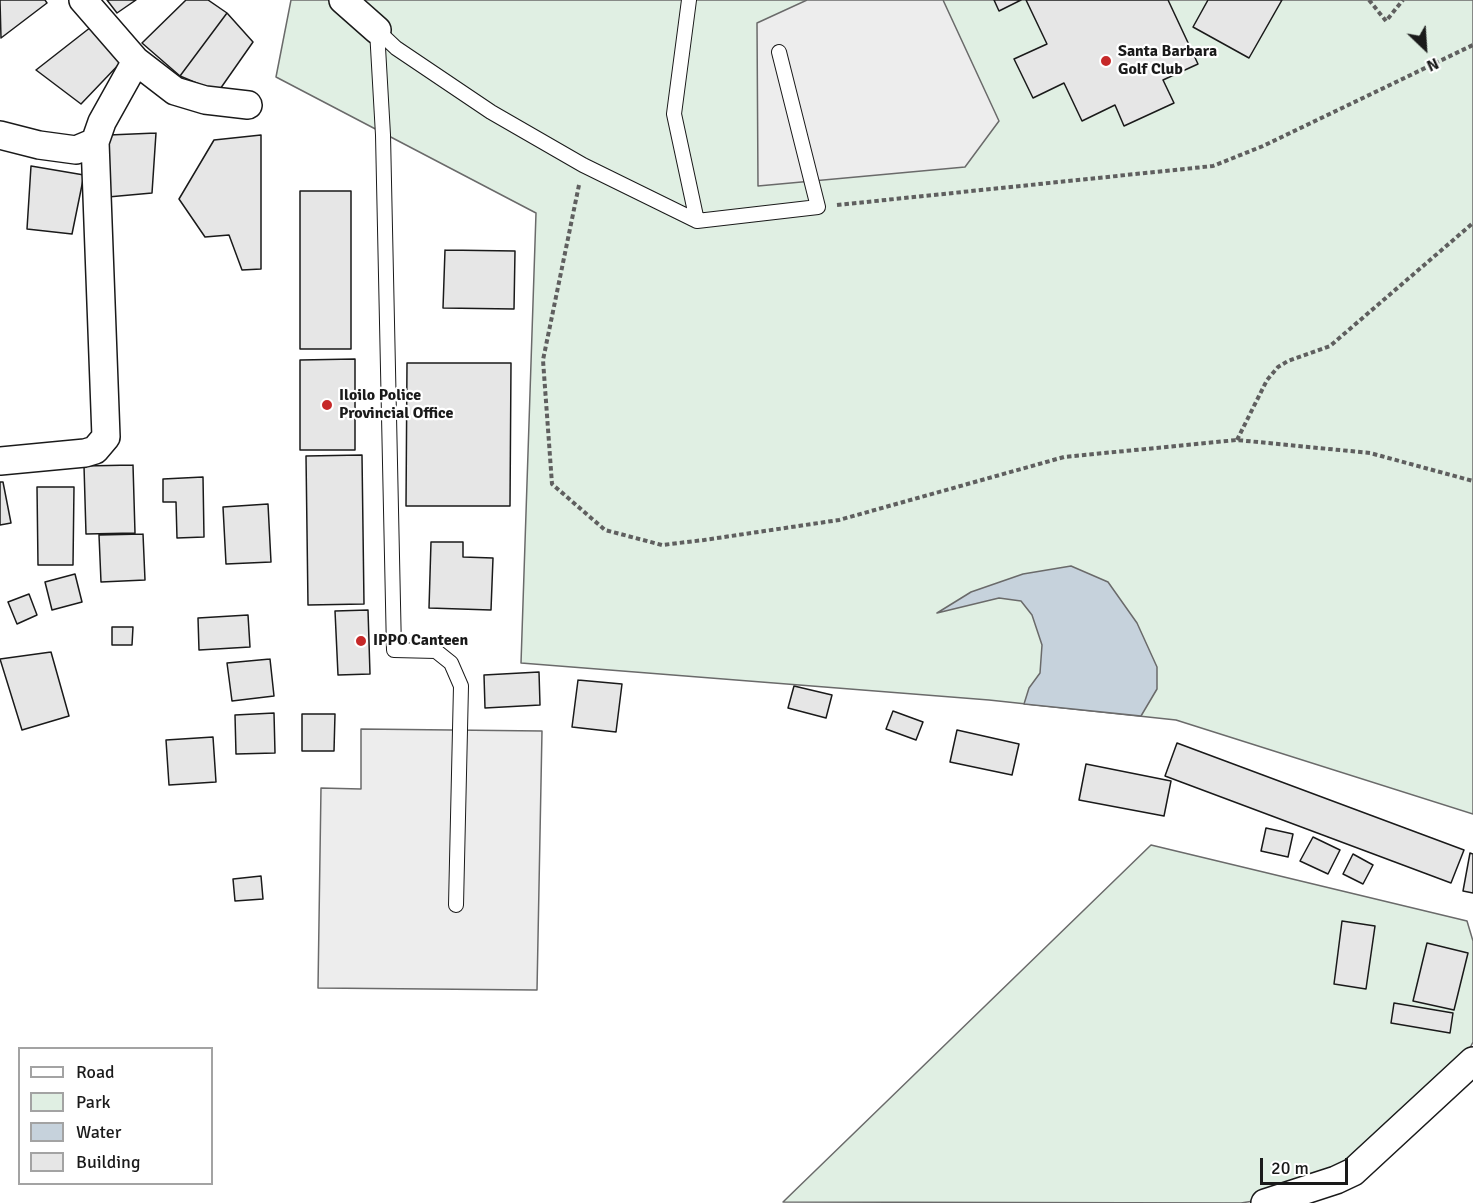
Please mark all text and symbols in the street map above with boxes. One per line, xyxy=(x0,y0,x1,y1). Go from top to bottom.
north arrow xyxy=(1395,18,1455,78)
place label: Santa Barbara Golf Club xyxy=(1118,42,1217,80)
text: N xyxy=(1423,53,1442,76)
marker: Santa Barbara Golf Club xyxy=(1099,54,1113,68)
place label: Iloilo Police Provincial Office xyxy=(339,386,454,424)
marker: Iloilo Police Provincial Office xyxy=(320,398,334,412)
place label: IPPO Canteen xyxy=(373,631,468,651)
marker: IPPO Canteen xyxy=(354,634,368,648)
legend xyxy=(18,1047,213,1185)
text: Road xyxy=(76,1061,115,1083)
text: Park xyxy=(76,1091,111,1113)
text: Water xyxy=(76,1121,121,1143)
scale bar xyxy=(1263,1146,1352,1184)
text: Building xyxy=(76,1151,140,1173)
text: 20 m xyxy=(1271,1157,1309,1179)

